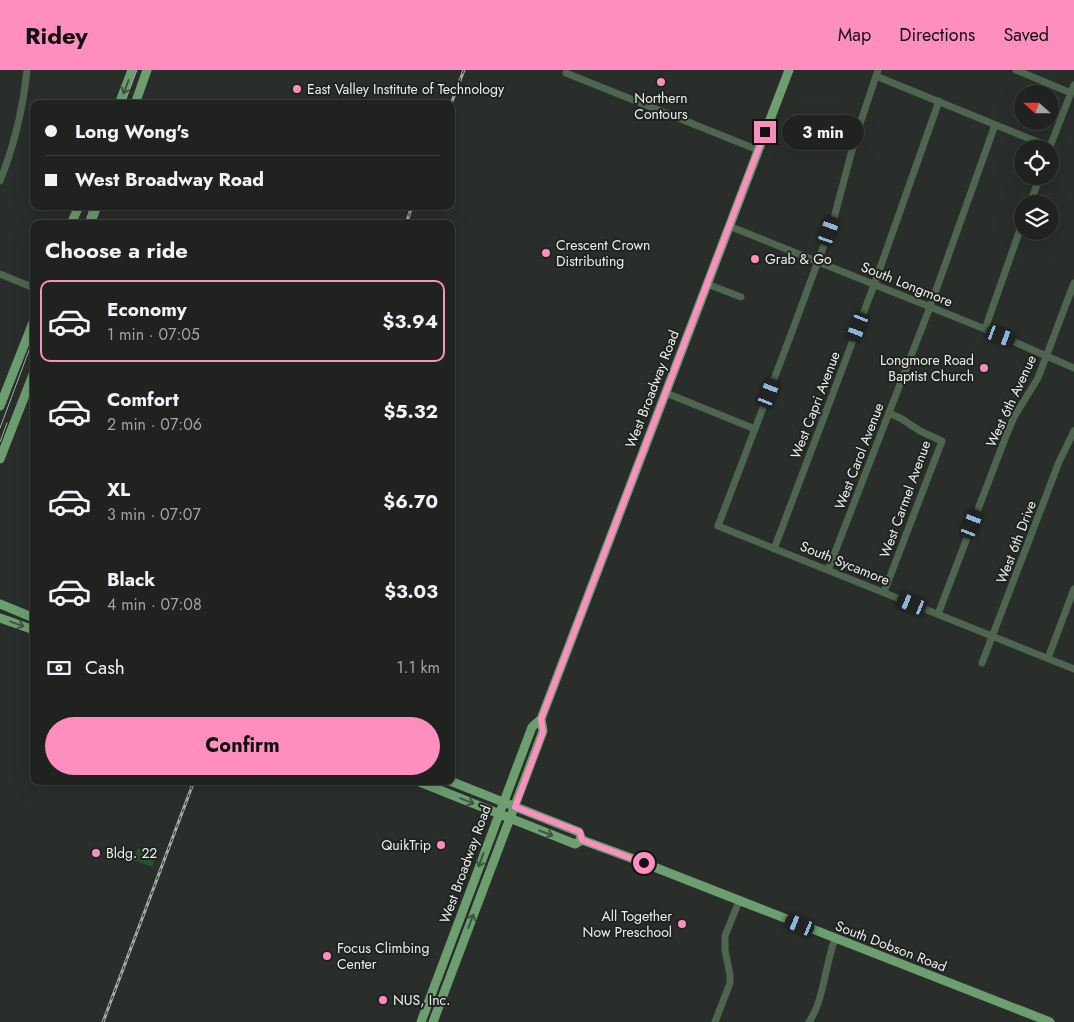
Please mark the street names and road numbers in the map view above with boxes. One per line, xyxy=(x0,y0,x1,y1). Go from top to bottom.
street label: South Longmore xyxy=(858,257,956,311)
street label: West Broadway Road xyxy=(620,327,684,451)
street label: West Capri Avenue xyxy=(785,348,845,462)
street label: West 6th Avenue xyxy=(981,352,1041,450)
street label: West Carol Avenue xyxy=(829,400,889,512)
street label: West Carmel Avenue xyxy=(874,438,936,560)
street label: West 6th Drive xyxy=(991,498,1041,586)
street label: South Sycamore xyxy=(797,536,893,590)
street label: West Broadway Road xyxy=(434,802,496,926)
street label: South Dobson Road xyxy=(832,916,950,976)

